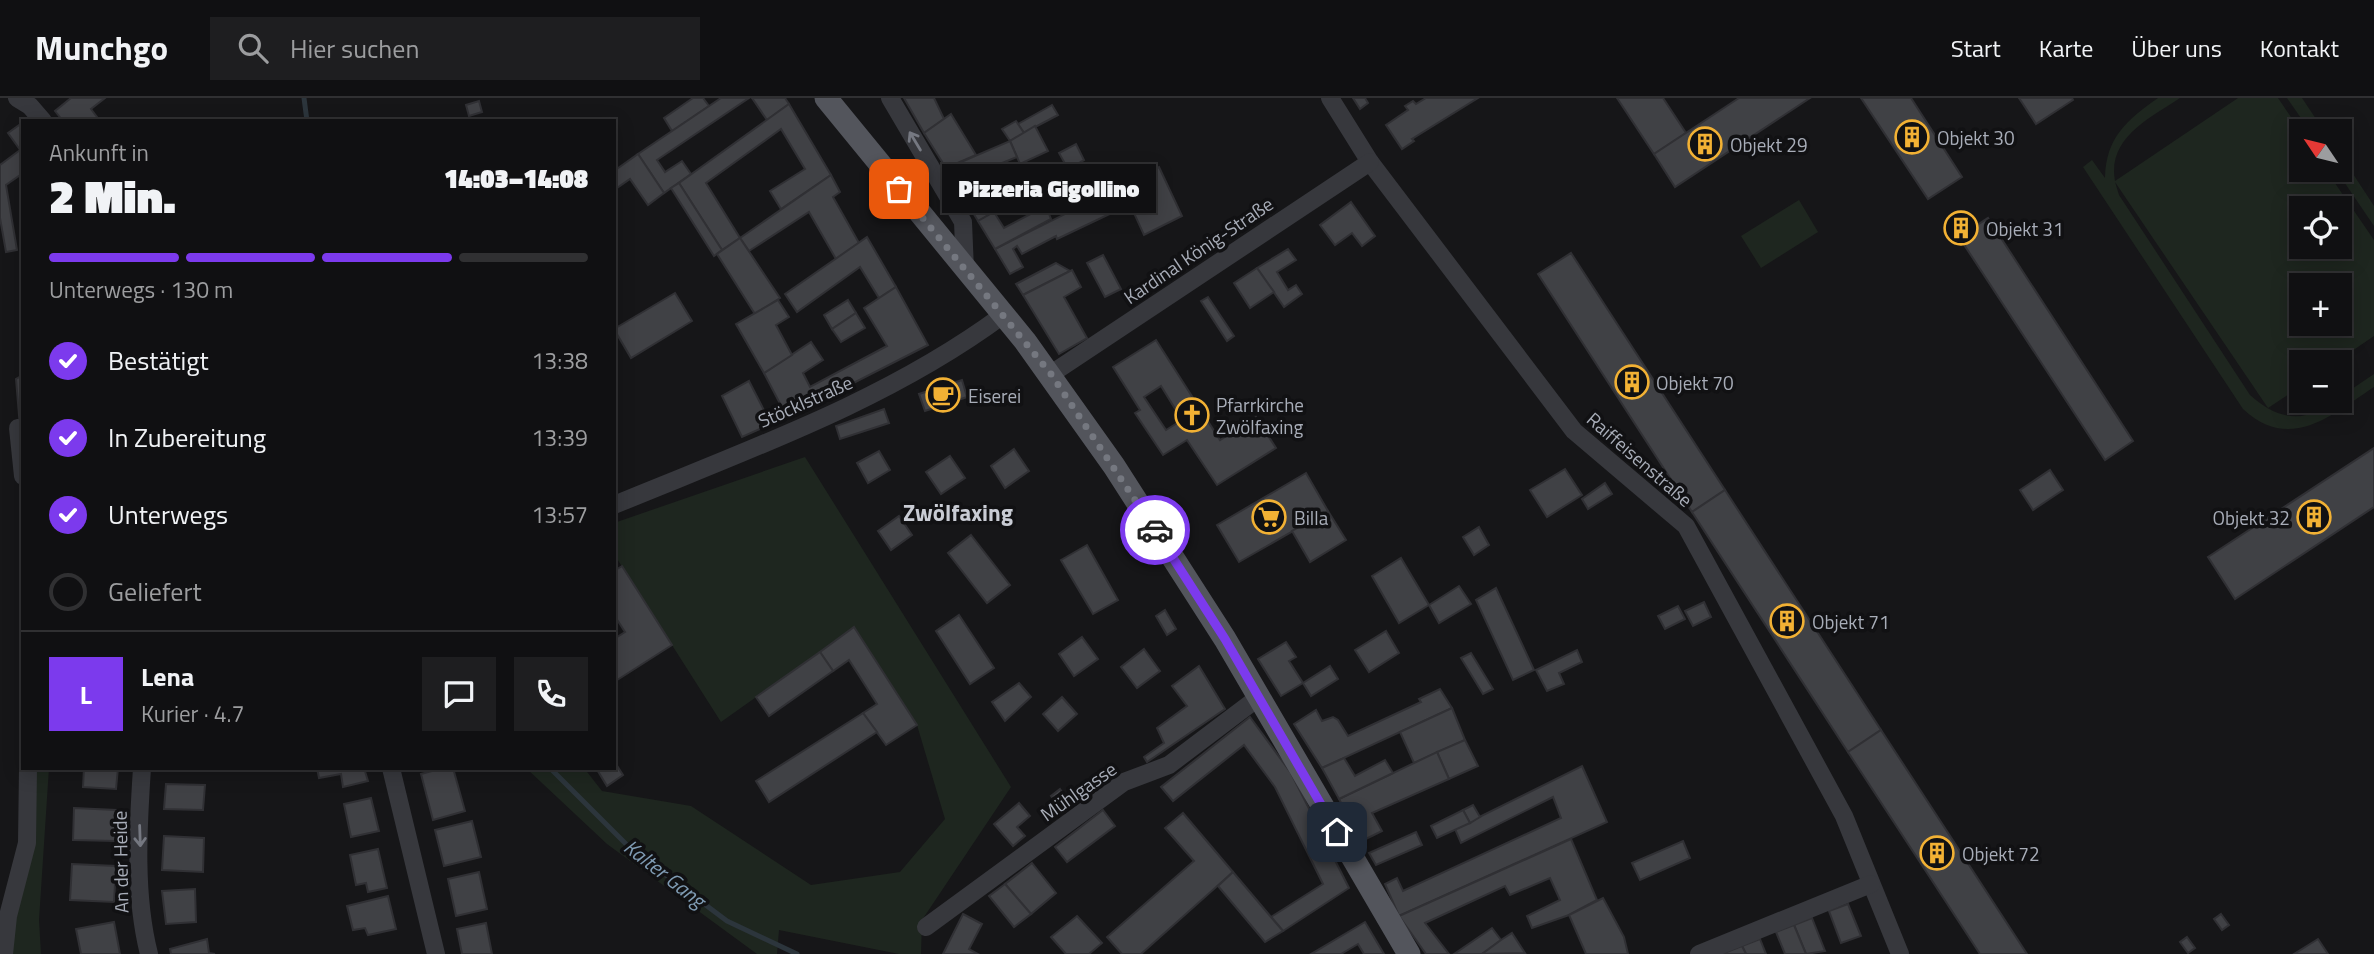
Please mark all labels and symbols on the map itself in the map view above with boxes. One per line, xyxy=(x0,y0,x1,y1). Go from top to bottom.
building icon: Objekt 30 xyxy=(1893,118,1931,156)
north arrow xyxy=(2289,119,2352,182)
place label: Objekt 30 xyxy=(1937,123,2015,152)
building icon: Objekt 29 xyxy=(1686,125,1724,163)
place label: Objekt 29 xyxy=(1730,130,1808,159)
one-way arrow xyxy=(908,132,922,152)
pin xyxy=(869,159,929,219)
callout: Pizzeria Gigollino xyxy=(941,164,1154,214)
street label: Kardinal König-Straße xyxy=(1117,189,1279,311)
building icon: Objekt 31 xyxy=(1942,209,1980,247)
place label: Objekt 31 xyxy=(1986,214,2064,243)
building icon: Objekt 70 xyxy=(1613,363,1651,401)
street label: Stöcklstraße xyxy=(753,367,857,435)
place label: Objekt 70 xyxy=(1656,368,1734,397)
cafe icon: Eiserei xyxy=(924,376,962,414)
place label: Eiserei xyxy=(968,381,1021,410)
place label: Pfarrkirche Zwölfaxing xyxy=(1216,390,1304,441)
church icon: Pfarrkirche Zwölfaxing xyxy=(1173,396,1211,434)
street label: Raiffeisenstraße xyxy=(1581,405,1699,513)
district label: Zwölfaxing xyxy=(903,495,1013,530)
courier xyxy=(1120,495,1190,565)
supermarket icon: Billa xyxy=(1250,498,1288,536)
building icon: Objekt 32 xyxy=(2295,498,2333,536)
place label: Billa xyxy=(1294,503,1329,532)
place label: Objekt 32 xyxy=(2212,503,2290,532)
building icon: Objekt 71 xyxy=(1768,602,1806,640)
place label: Objekt 71 xyxy=(1812,607,1890,636)
street label: Mühlgasse xyxy=(1034,754,1122,828)
pin xyxy=(1307,802,1367,862)
street label: An der Heide xyxy=(105,811,135,913)
one-way arrow xyxy=(133,825,146,848)
water label: Kalter Gang xyxy=(617,831,714,916)
building icon: Objekt 72 xyxy=(1918,834,1956,872)
place label: Objekt 72 xyxy=(1962,839,2040,868)

